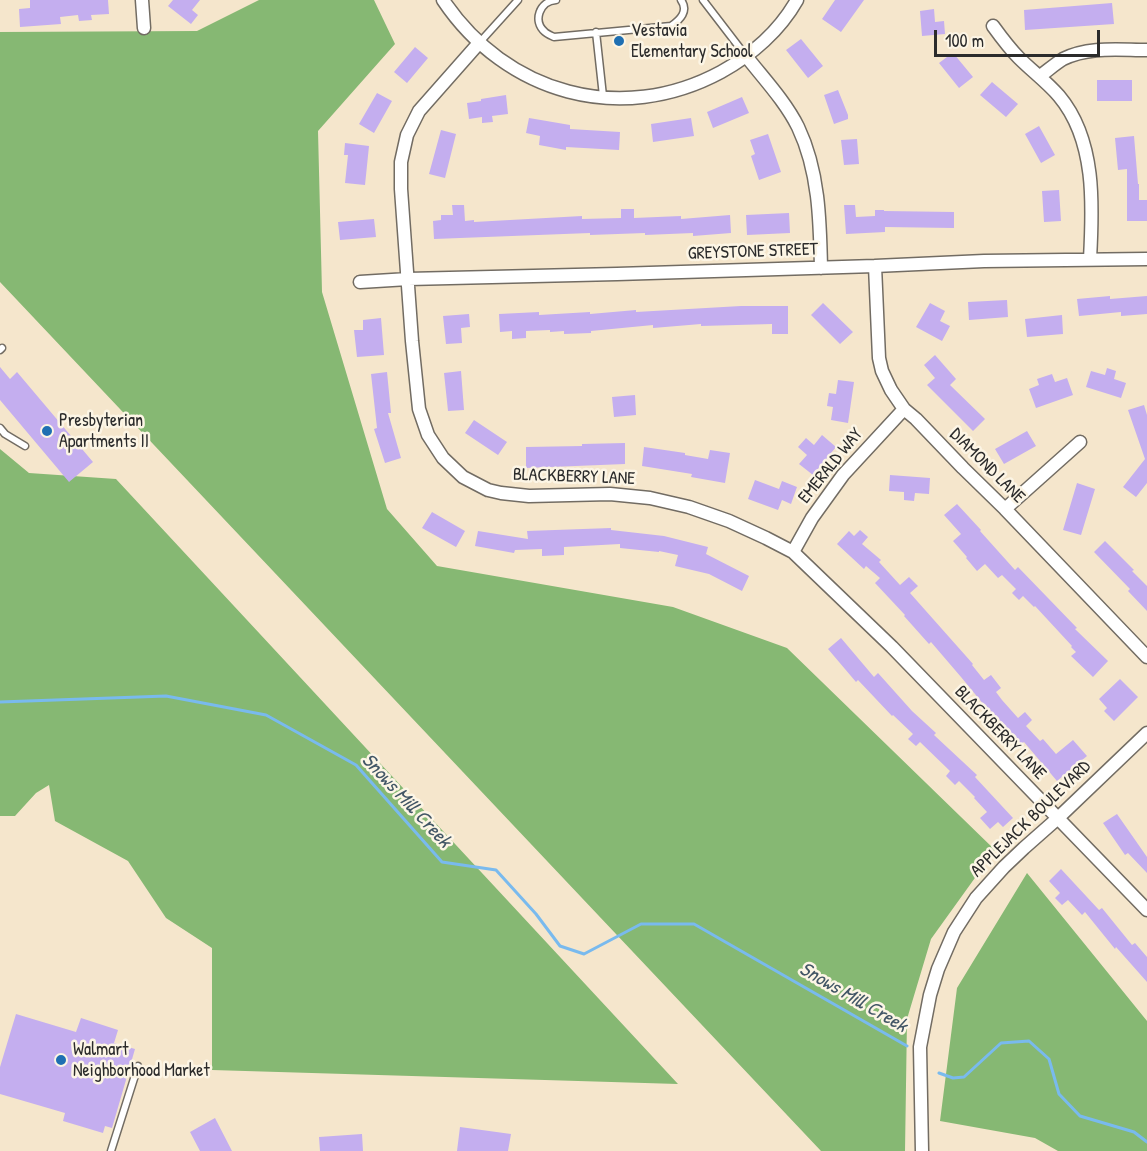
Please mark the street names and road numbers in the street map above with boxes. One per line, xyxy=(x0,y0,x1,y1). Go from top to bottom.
street label: GREYSTONE STREET xyxy=(688,239,818,265)
street label: EMERALD WAY xyxy=(794,424,868,508)
street label: DIAMOND LANE xyxy=(945,424,1029,508)
street label: BLACKBERRY LANE xyxy=(512,464,636,490)
street label: BLACKBERRY LANE xyxy=(950,681,1050,785)
street label: APPLEJACK BOULEVARD xyxy=(966,756,1096,882)

